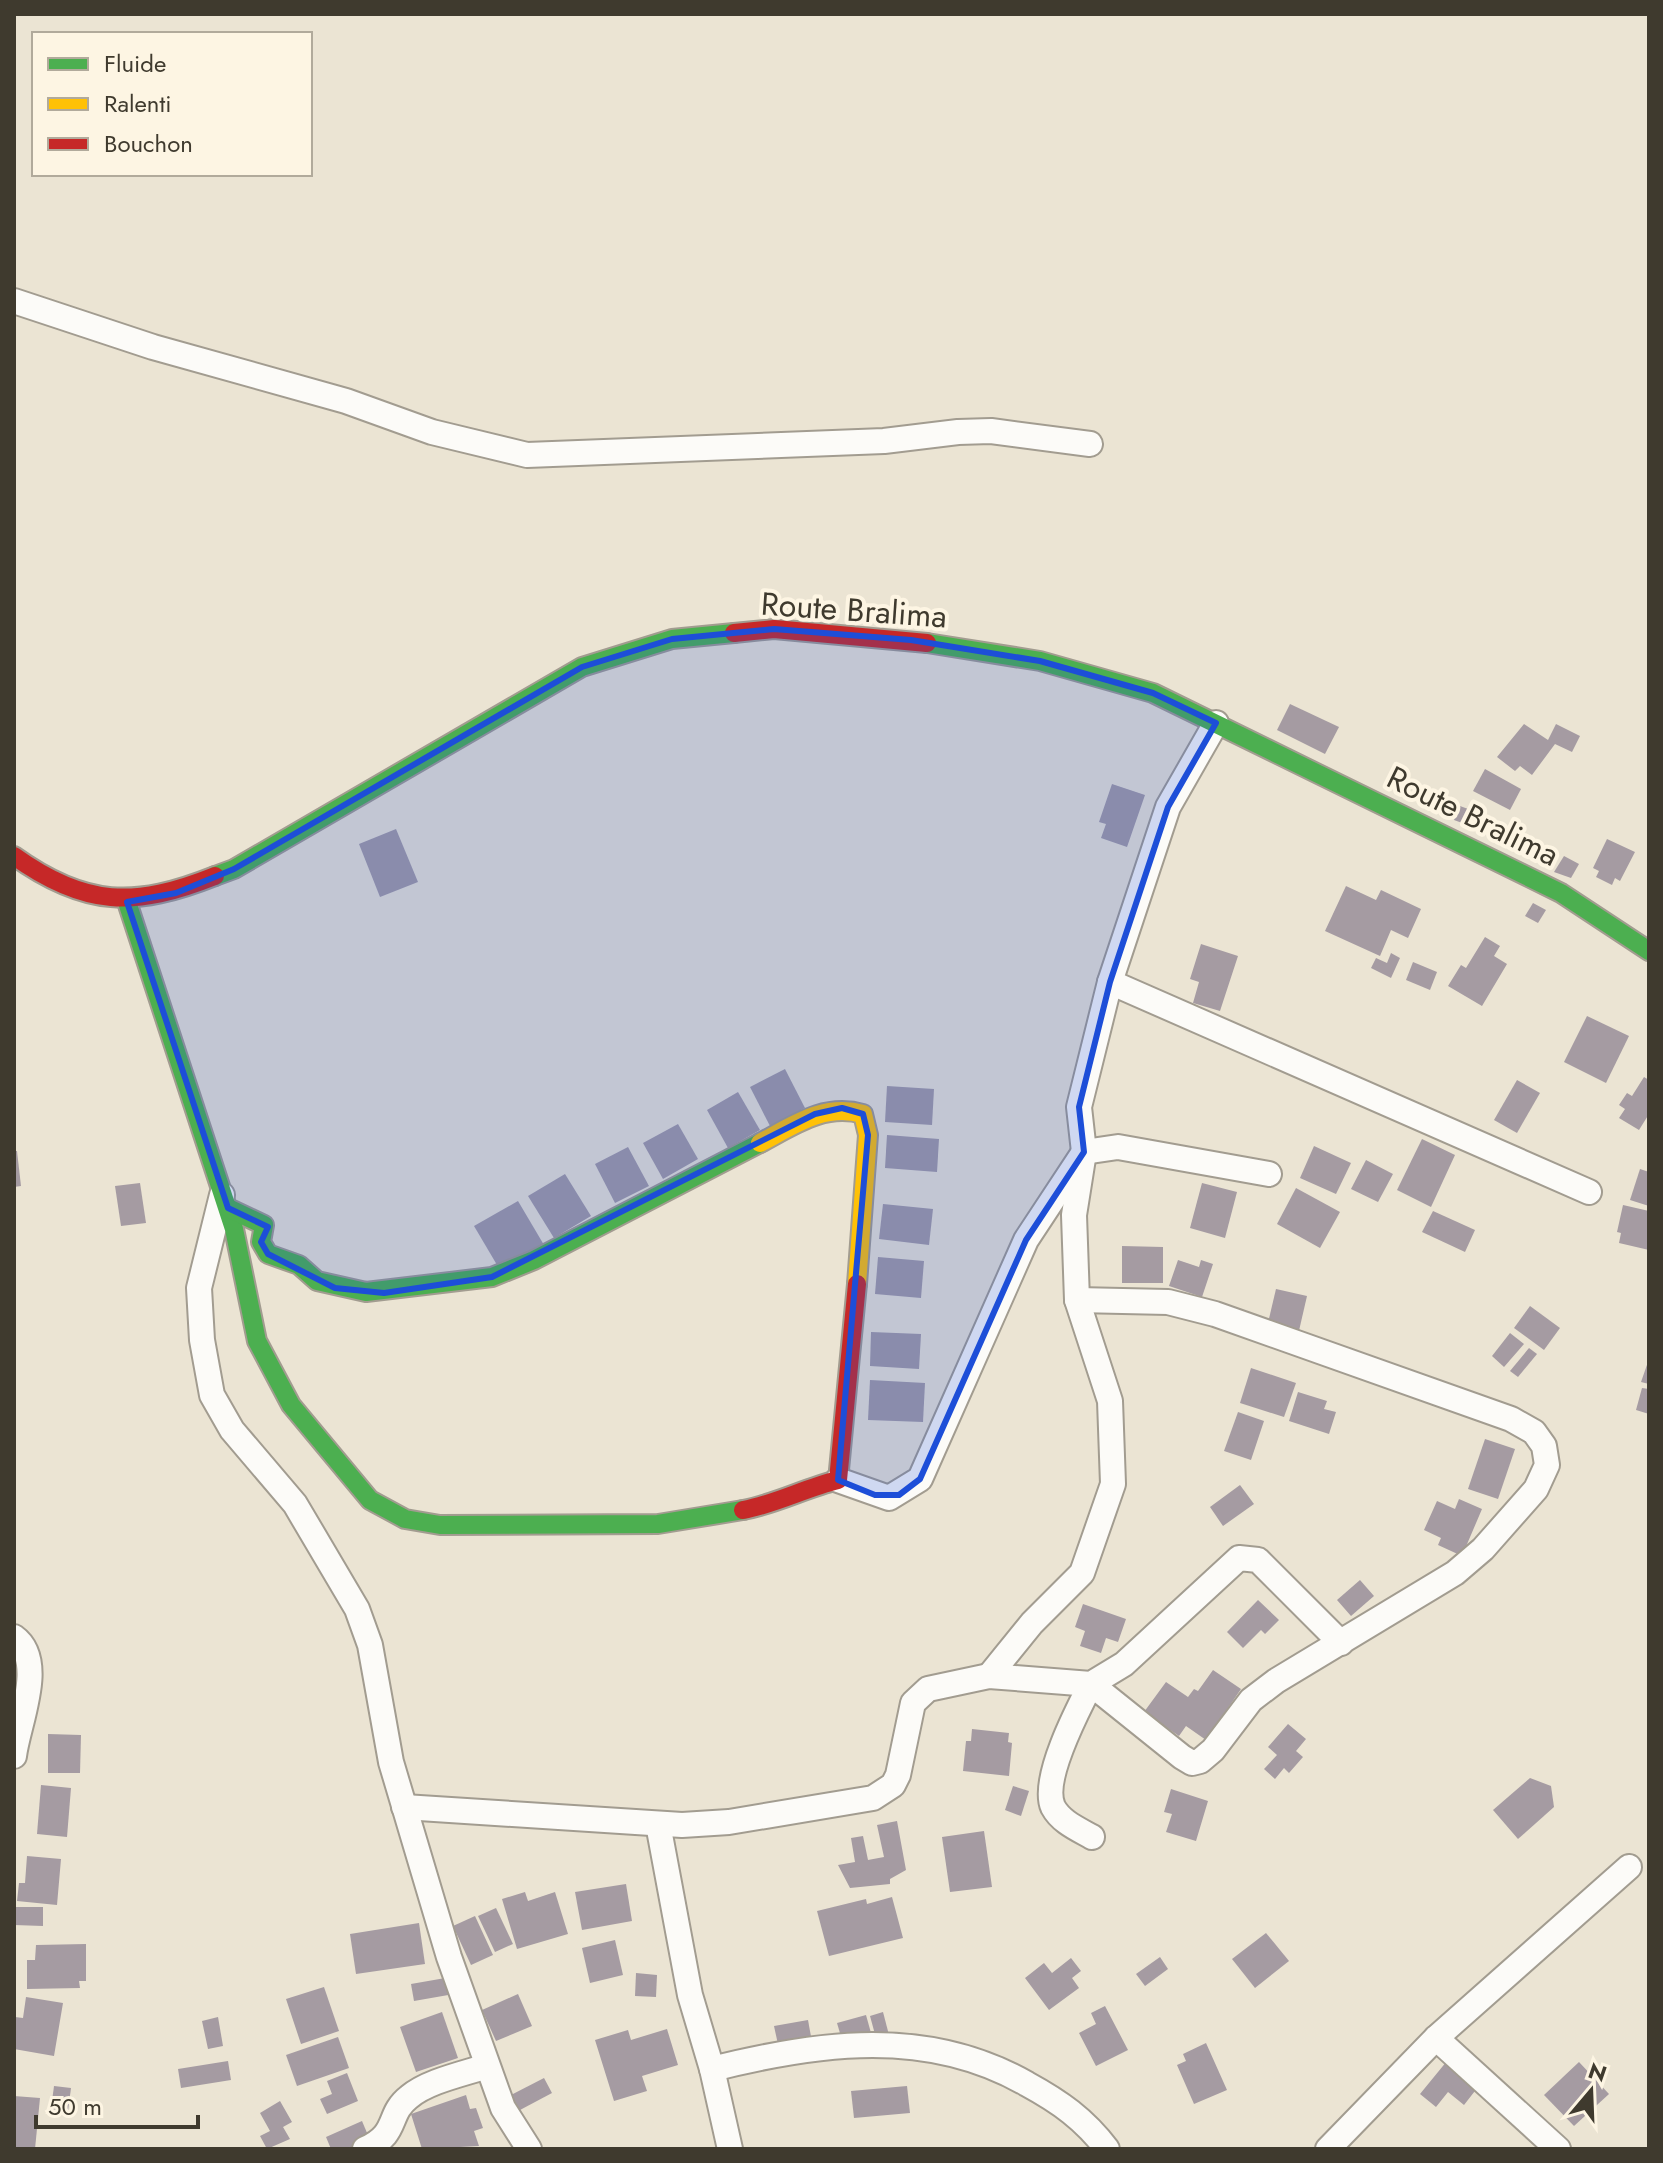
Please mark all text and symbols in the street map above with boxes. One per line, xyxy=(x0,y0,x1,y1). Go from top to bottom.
legend xyxy=(32,32,312,176)
text: Fluide xyxy=(104,46,166,81)
text: Ralenti xyxy=(104,86,171,121)
text: Bouchon xyxy=(104,126,193,161)
street label: Route Bralima xyxy=(760,581,948,639)
street label: Route Bralima xyxy=(1379,755,1567,877)
north arrow xyxy=(1551,2051,1631,2131)
text: N xyxy=(1584,2054,1611,2090)
scale bar xyxy=(36,2079,198,2129)
text: 50 m xyxy=(48,2089,102,2124)

